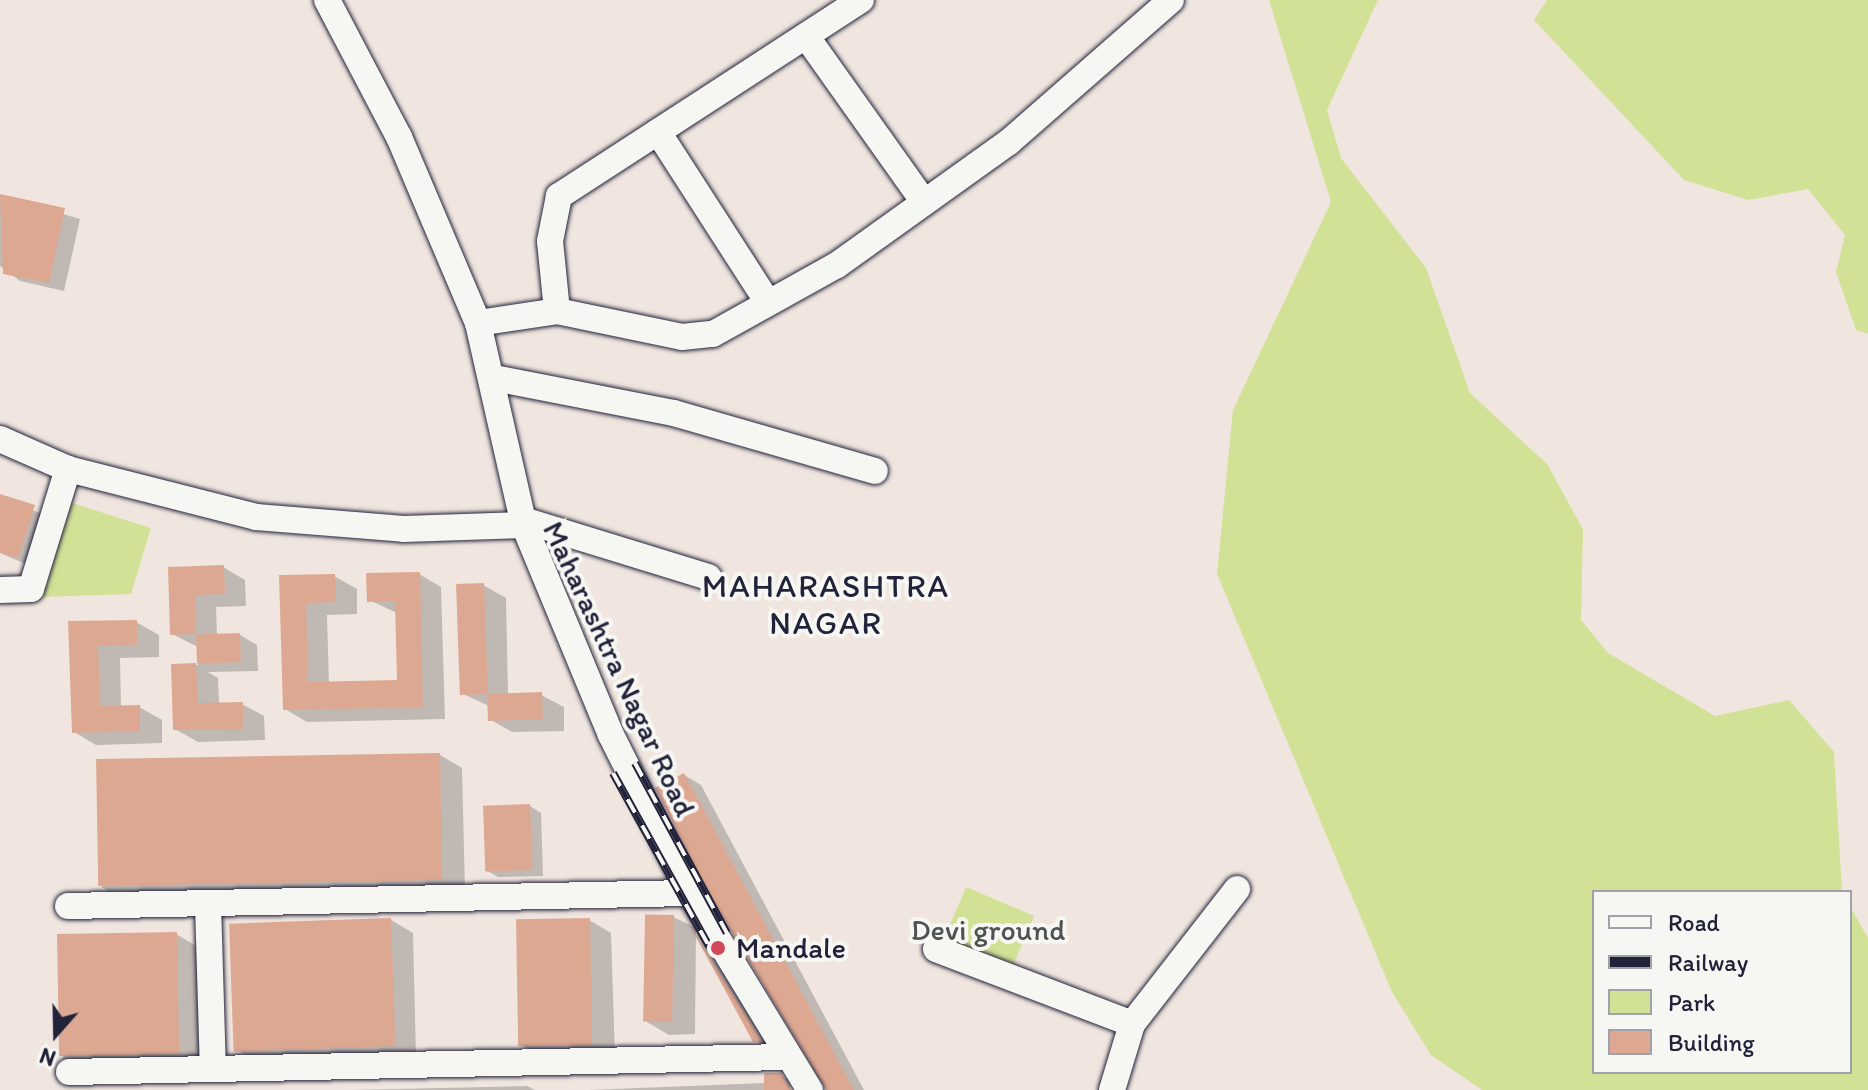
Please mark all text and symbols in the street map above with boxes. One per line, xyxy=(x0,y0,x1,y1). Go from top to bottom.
street label: Maharashtra Nagar Road xyxy=(535,516,703,822)
district label: MAHARASHTRA NAGAR xyxy=(702,568,950,643)
legend xyxy=(1592,890,1852,1074)
text: Road xyxy=(1668,908,1720,937)
park label: Devi ground xyxy=(911,912,1065,948)
place label: Mandale xyxy=(736,930,846,966)
marker: Mandale xyxy=(707,937,729,959)
text: Railway xyxy=(1668,948,1748,977)
text: Park xyxy=(1668,988,1715,1017)
north arrow xyxy=(16,994,96,1074)
text: Building xyxy=(1668,1028,1755,1057)
text: N xyxy=(36,1042,59,1072)

